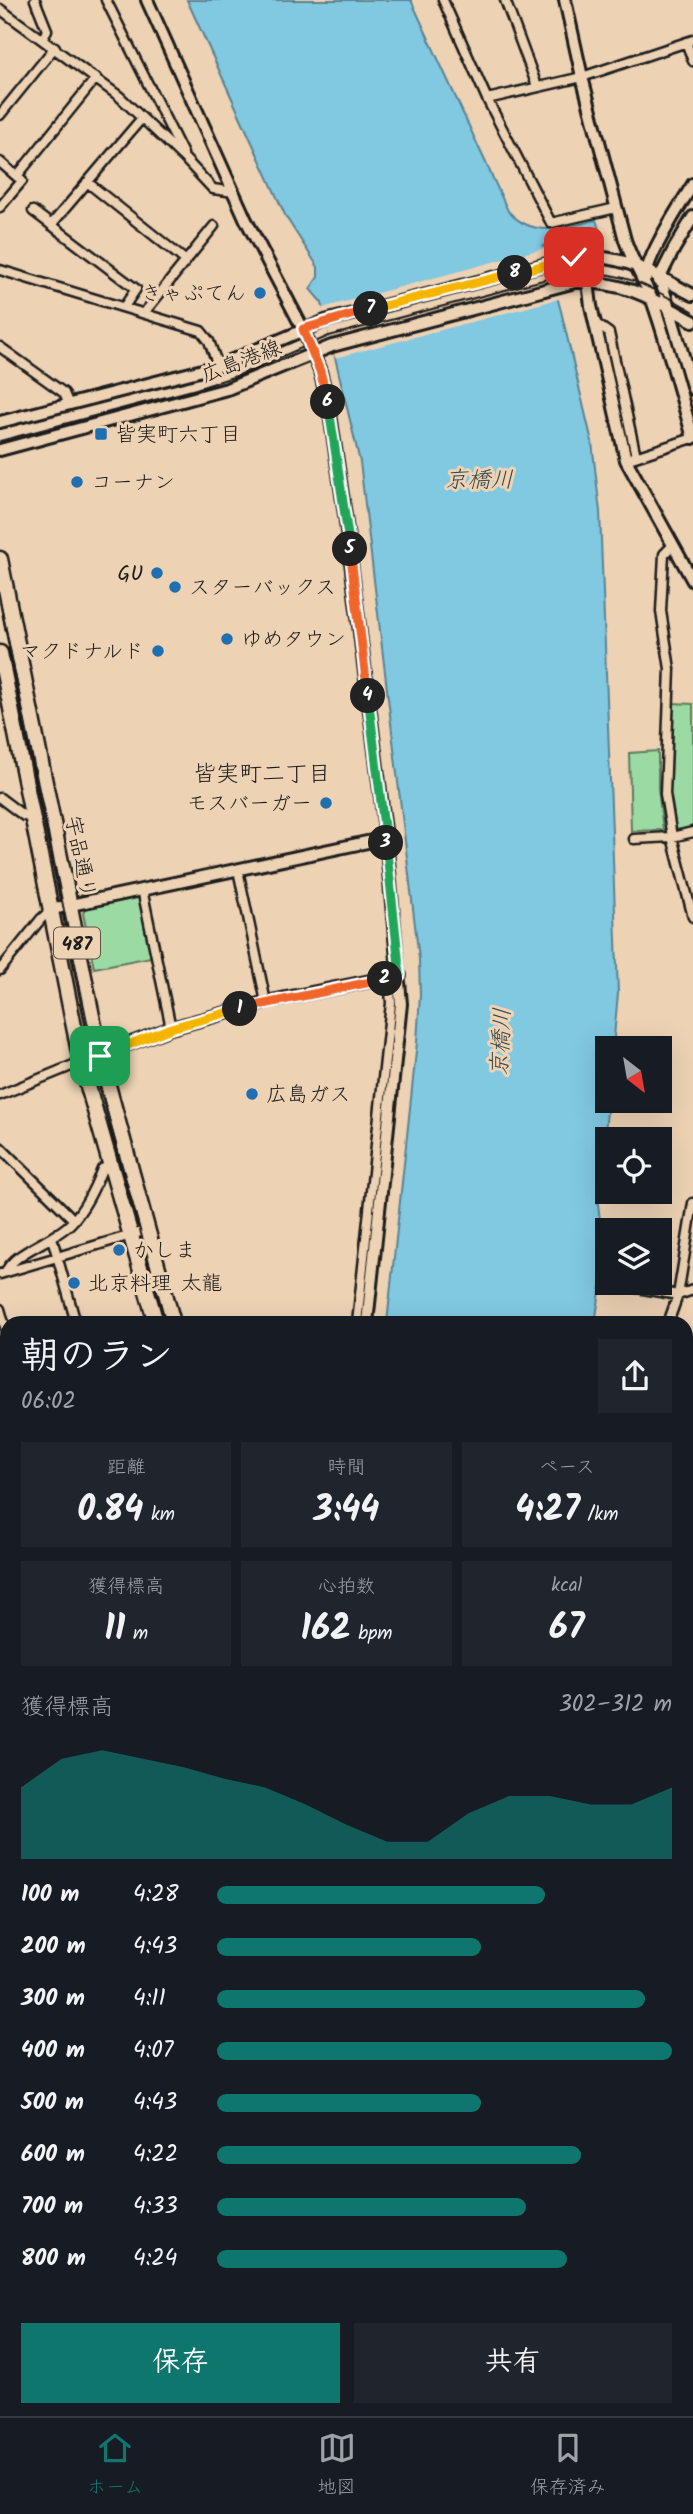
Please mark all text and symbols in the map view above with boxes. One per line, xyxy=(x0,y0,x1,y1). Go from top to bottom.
pin xyxy=(544,227,604,287)
icon: check xyxy=(555,238,593,276)
pin: 8 xyxy=(498,256,532,290)
text: 8 xyxy=(509,257,520,287)
place label: きゃぷてん xyxy=(141,278,246,311)
marker: きゃぷてん xyxy=(252,285,268,301)
pin: 7 xyxy=(354,292,388,326)
text: 7 xyxy=(366,293,375,323)
street label: 広島港線 xyxy=(196,332,287,393)
pin: 6 xyxy=(310,384,346,420)
text: 6 xyxy=(322,386,333,416)
place label: 皆実町六丁目 xyxy=(115,419,241,452)
marker: 皆実町六丁目 xyxy=(93,426,109,442)
water label: 京橋川 xyxy=(445,463,514,499)
place label: コーナン xyxy=(91,467,175,500)
marker: コーナン xyxy=(69,474,85,490)
pin: 5 xyxy=(332,532,368,566)
text: 5 xyxy=(345,533,354,563)
place label: GU xyxy=(118,558,143,591)
marker: GU xyxy=(149,565,165,581)
place label: スターバックス xyxy=(189,572,336,605)
marker: スターバックス xyxy=(167,579,183,595)
place label: ゆめタウン xyxy=(241,624,346,657)
marker: ゆめタウン xyxy=(219,631,235,647)
place label: マクドナルド xyxy=(20,636,144,669)
marker: マクドナルド xyxy=(150,643,166,659)
pin: 4 xyxy=(350,678,386,714)
text: 4 xyxy=(362,680,373,710)
district label: 皆実町二丁目 xyxy=(193,757,331,793)
place label: モスバーガー xyxy=(186,788,312,821)
marker: モスバーガー xyxy=(318,795,334,811)
street label: 宇品通り xyxy=(55,813,104,902)
pin: 3 xyxy=(368,826,404,860)
text: 3 xyxy=(380,827,391,857)
road number: 487 xyxy=(54,928,100,959)
pin: 2 xyxy=(368,962,402,996)
text: 2 xyxy=(379,963,390,993)
pin: 1 xyxy=(222,992,258,1026)
text: 1 xyxy=(237,993,242,1023)
water label: 京橋川 xyxy=(482,1007,522,1077)
pin xyxy=(70,1026,130,1086)
north arrow xyxy=(595,1036,672,1113)
map controls xyxy=(595,1036,672,1295)
icon: arrive xyxy=(81,1037,119,1075)
place label: 広島ガス xyxy=(266,1079,350,1112)
marker: 広島ガス xyxy=(244,1086,260,1102)
button: locate xyxy=(595,1127,672,1204)
button: layers xyxy=(595,1218,672,1295)
place label: かしま xyxy=(133,1235,196,1268)
marker: かしま xyxy=(111,1242,127,1258)
place label: 北京料理 太龍 xyxy=(88,1268,222,1301)
marker: 北京料理 太龍 xyxy=(66,1275,82,1291)
text: 朝のラン xyxy=(21,1328,173,1388)
button: share xyxy=(598,1339,672,1413)
text: 06:02 xyxy=(21,1384,76,1420)
text: 距離 xyxy=(107,1453,145,1483)
text: 時間 xyxy=(327,1453,366,1483)
text: ペース xyxy=(539,1453,595,1483)
text: 0.84 xyxy=(77,1483,143,1539)
text: 3:44 xyxy=(314,1483,379,1539)
text: 4:27 xyxy=(515,1483,580,1539)
text: km xyxy=(143,1500,175,1530)
text: /km xyxy=(580,1500,618,1530)
text: kcal xyxy=(551,1571,582,1601)
text: 獲得標高 xyxy=(88,1572,164,1602)
text: 心拍数 xyxy=(318,1572,375,1602)
text: 67 xyxy=(549,1601,585,1657)
text: 11 xyxy=(104,1602,125,1658)
text: 162 xyxy=(301,1602,351,1658)
text: m xyxy=(125,1619,148,1649)
text: bpm xyxy=(351,1619,392,1649)
text: 302–312 m xyxy=(559,1687,672,1723)
text: 獲得標高 xyxy=(21,1690,113,1726)
text: 100 m xyxy=(21,1877,79,1913)
text: 4:28 xyxy=(133,1877,179,1913)
text: 200 m xyxy=(21,1929,86,1965)
text: 4:43 xyxy=(133,1929,177,1965)
text: 300 m xyxy=(21,1981,85,2017)
text: 4:11 xyxy=(133,1981,166,2017)
text: 400 m xyxy=(21,2033,85,2069)
text: 4:07 xyxy=(133,2033,173,2069)
text: 500 m xyxy=(21,2085,84,2121)
text: 4:43 xyxy=(133,2085,177,2121)
text: 600 m xyxy=(21,2137,85,2173)
text: 4:22 xyxy=(133,2137,178,2173)
text: 700 m xyxy=(21,2189,83,2225)
text: 4:33 xyxy=(133,2189,178,2225)
text: 800 m xyxy=(21,2241,86,2277)
text: 4:24 xyxy=(133,2241,177,2277)
button: 保存 xyxy=(21,2323,340,2403)
button: 共有 xyxy=(354,2323,672,2403)
tab: ホーム xyxy=(87,2429,143,2503)
tab: 地図 xyxy=(318,2429,356,2503)
tab: 保存済み xyxy=(530,2429,606,2503)

